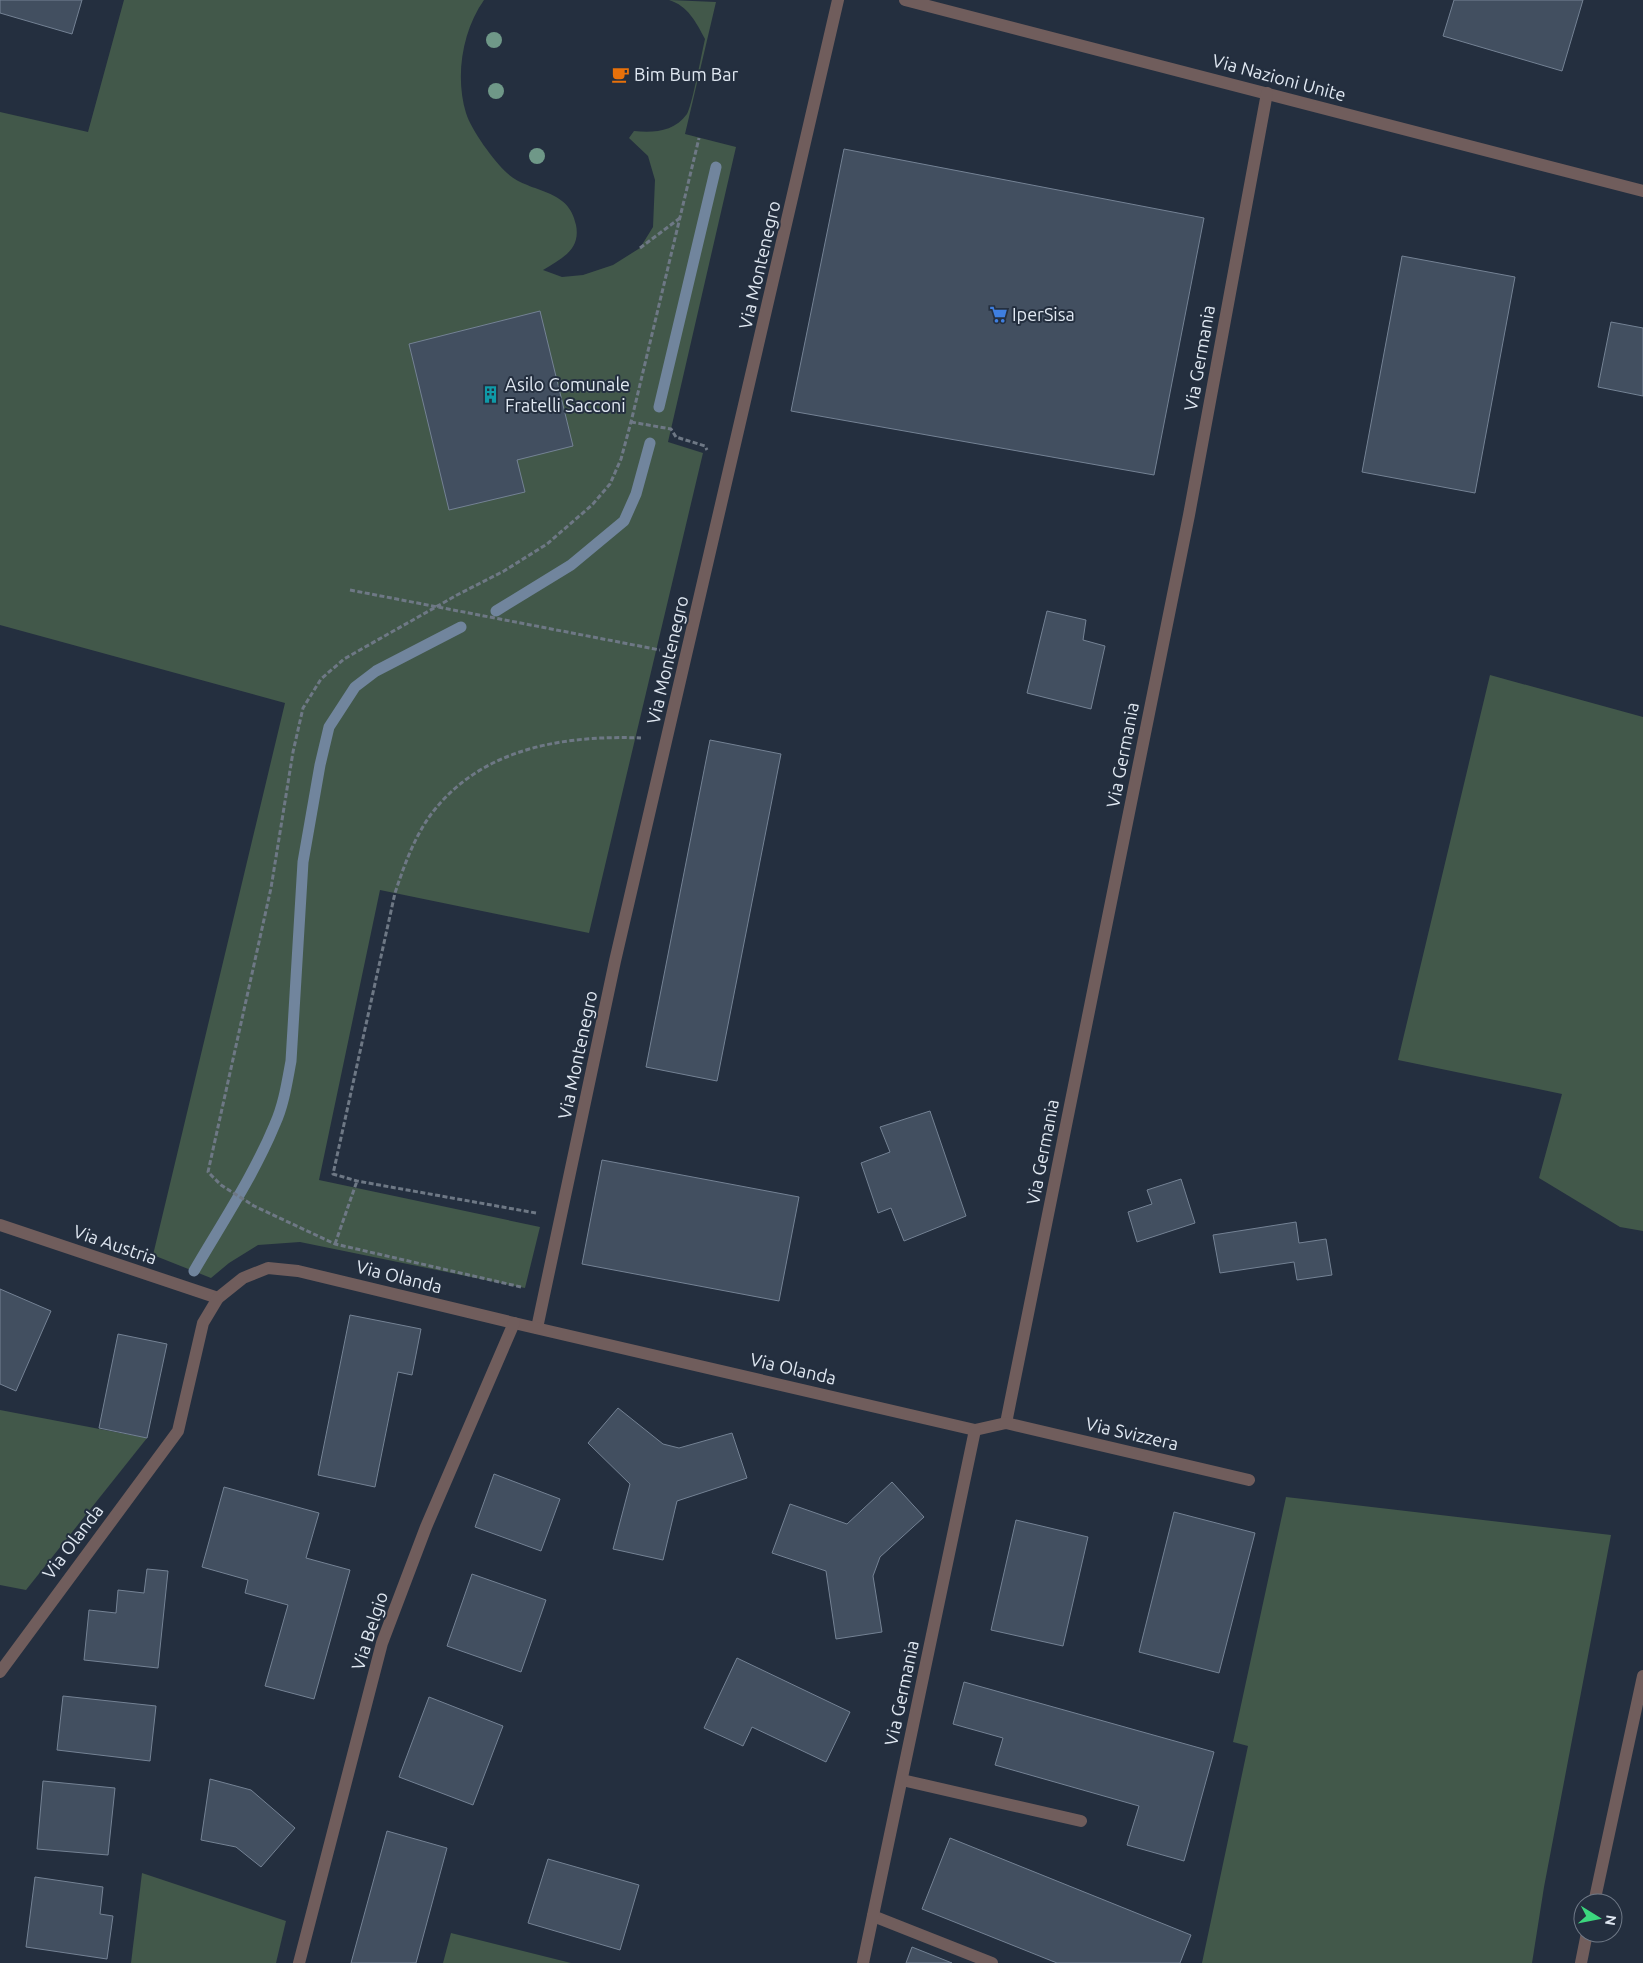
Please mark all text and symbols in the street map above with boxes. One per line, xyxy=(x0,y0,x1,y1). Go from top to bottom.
street label: Via Nazioni Unite xyxy=(1210,50,1348,105)
place label: Bim Bum Bar xyxy=(634,64,739,84)
cafe icon: Bim Bum Bar xyxy=(610,65,630,85)
street label: Via Montenegro xyxy=(735,199,784,331)
street label: Via Germania xyxy=(1180,303,1218,412)
place label: IperSisa xyxy=(1012,304,1075,324)
supermarket icon: IperSisa xyxy=(988,305,1008,325)
place label: Asilo Comunale Fratelli Sacconi xyxy=(505,374,630,415)
building icon: Asilo Comunale Fratelli Sacconi xyxy=(481,385,501,405)
street label: Via Montenegro xyxy=(643,594,692,726)
street label: Via Germania xyxy=(1102,700,1142,809)
street label: Via Montenegro xyxy=(554,989,600,1121)
street label: Via Germania xyxy=(1022,1097,1062,1206)
street label: Via Austria xyxy=(71,1220,160,1268)
street label: Via Olanda xyxy=(354,1256,444,1296)
street label: Via Olanda xyxy=(748,1348,838,1388)
street label: Via Svizzera xyxy=(1084,1413,1181,1453)
street label: Via Olanda xyxy=(38,1500,107,1582)
street label: Via Belgio xyxy=(347,1589,391,1672)
street label: Via Germania xyxy=(880,1638,922,1747)
north arrow xyxy=(1573,1893,1623,1943)
text: N xyxy=(1602,1914,1620,1927)

